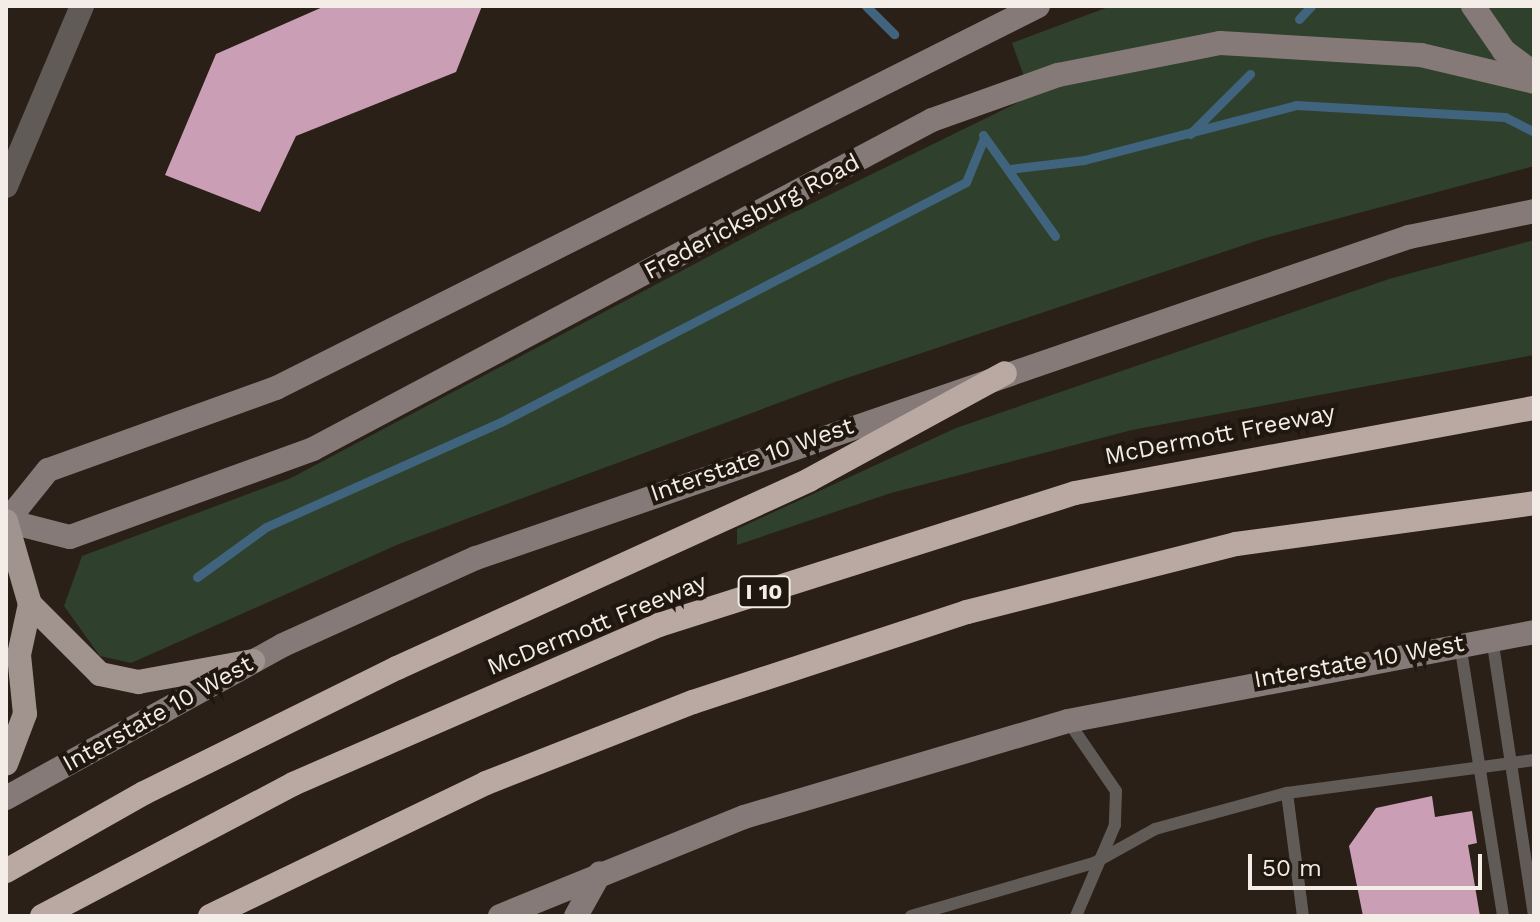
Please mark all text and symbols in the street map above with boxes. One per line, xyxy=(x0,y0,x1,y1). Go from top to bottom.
street label: Fredericksburg Road xyxy=(639,148,865,286)
street label: McDermott Freeway xyxy=(1102,399,1338,471)
street label: Interstate 10 West xyxy=(646,412,858,508)
street label: McDermott Freeway xyxy=(483,568,711,682)
road number: I 10 xyxy=(736,574,792,610)
street label: Interstate 10 West xyxy=(1251,629,1467,695)
street label: Interstate 10 West xyxy=(57,650,259,778)
scale bar xyxy=(1252,838,1486,888)
text: 50 m xyxy=(1262,854,1322,882)

